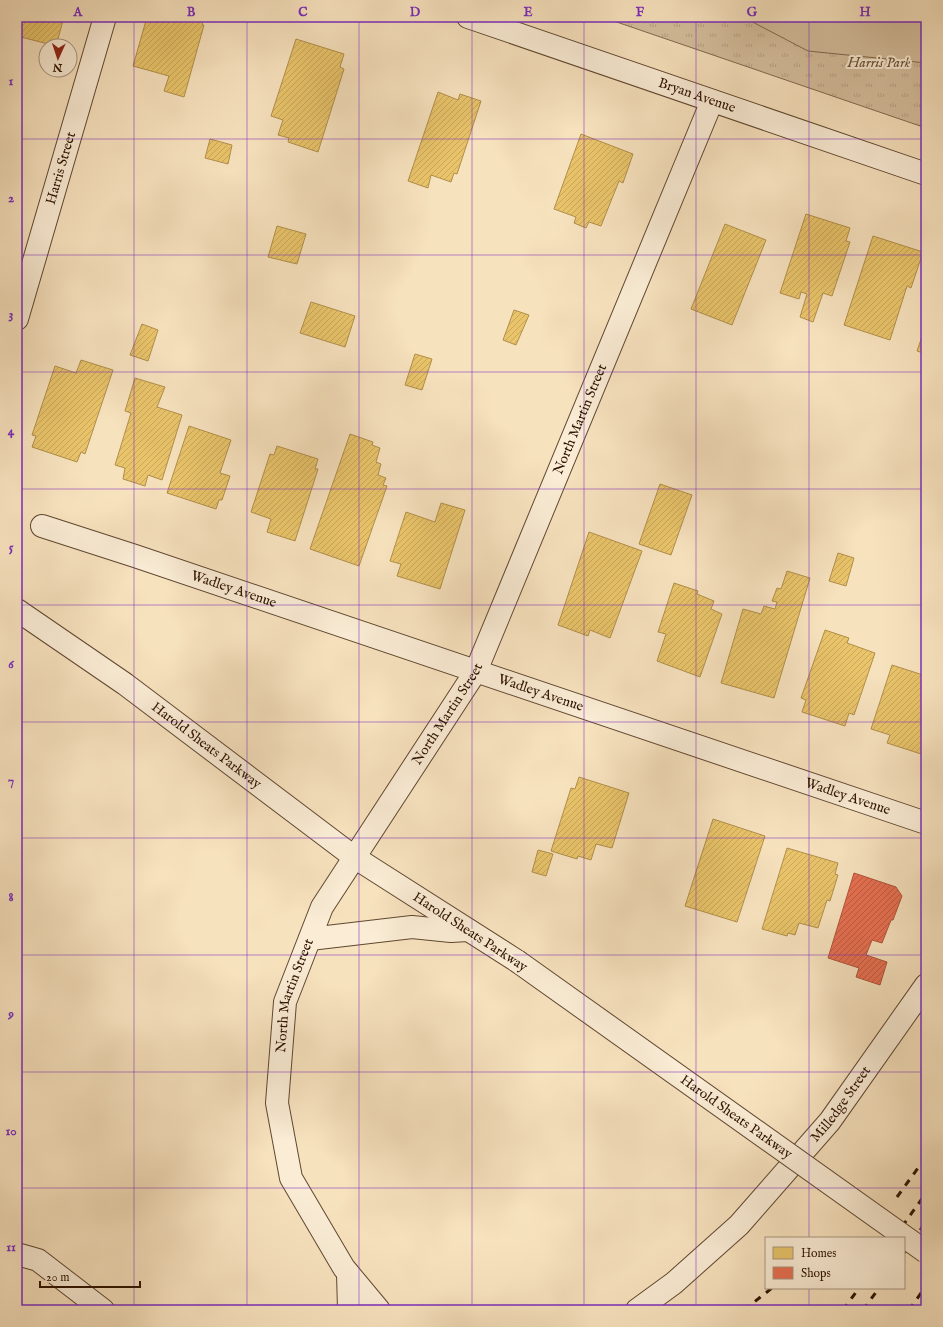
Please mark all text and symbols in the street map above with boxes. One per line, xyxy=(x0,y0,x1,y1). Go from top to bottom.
text: A xyxy=(73,4,84,21)
text: B xyxy=(187,4,196,21)
text: C xyxy=(298,4,308,21)
text: D xyxy=(410,4,421,21)
text: E xyxy=(523,4,533,21)
text: F xyxy=(636,4,645,21)
text: G xyxy=(747,4,758,21)
text: H xyxy=(859,4,871,21)
north arrow xyxy=(38,38,78,78)
park label: Harris Park xyxy=(847,54,911,72)
text: N xyxy=(52,60,64,74)
text: 1 xyxy=(9,73,14,90)
street label: Bryan Avenue xyxy=(656,74,739,117)
street label: Harris Street xyxy=(42,130,80,207)
text: 2 xyxy=(8,190,14,207)
text: 3 xyxy=(9,306,14,323)
street label: North Martin Street xyxy=(549,361,611,477)
text: 4 xyxy=(8,423,15,440)
text: 5 xyxy=(9,539,14,556)
street label: Wadley Avenue xyxy=(189,567,279,612)
text: 6 xyxy=(8,656,14,673)
street label: North Martin Street xyxy=(408,660,487,768)
street label: Wadley Avenue xyxy=(496,670,586,716)
street label: Harold Sheats Parkway xyxy=(148,698,265,793)
text: 7 xyxy=(8,773,14,790)
street label: Wadley Avenue xyxy=(803,774,893,820)
street label: Harold Sheats Parkway xyxy=(409,888,531,976)
text: 8 xyxy=(8,889,14,906)
street label: North Martin Street xyxy=(272,936,318,1053)
text: 9 xyxy=(7,1006,14,1023)
street label: Milledge Street xyxy=(807,1062,875,1146)
street label: Harold Sheats Parkway xyxy=(677,1071,796,1163)
text: 10 xyxy=(5,1123,17,1140)
legend xyxy=(765,1237,905,1289)
text: 11 xyxy=(6,1239,16,1256)
text: Homes xyxy=(801,1246,837,1261)
scale bar xyxy=(40,1263,140,1289)
text: Shops xyxy=(801,1266,831,1282)
text: 20 m xyxy=(46,1270,69,1285)

